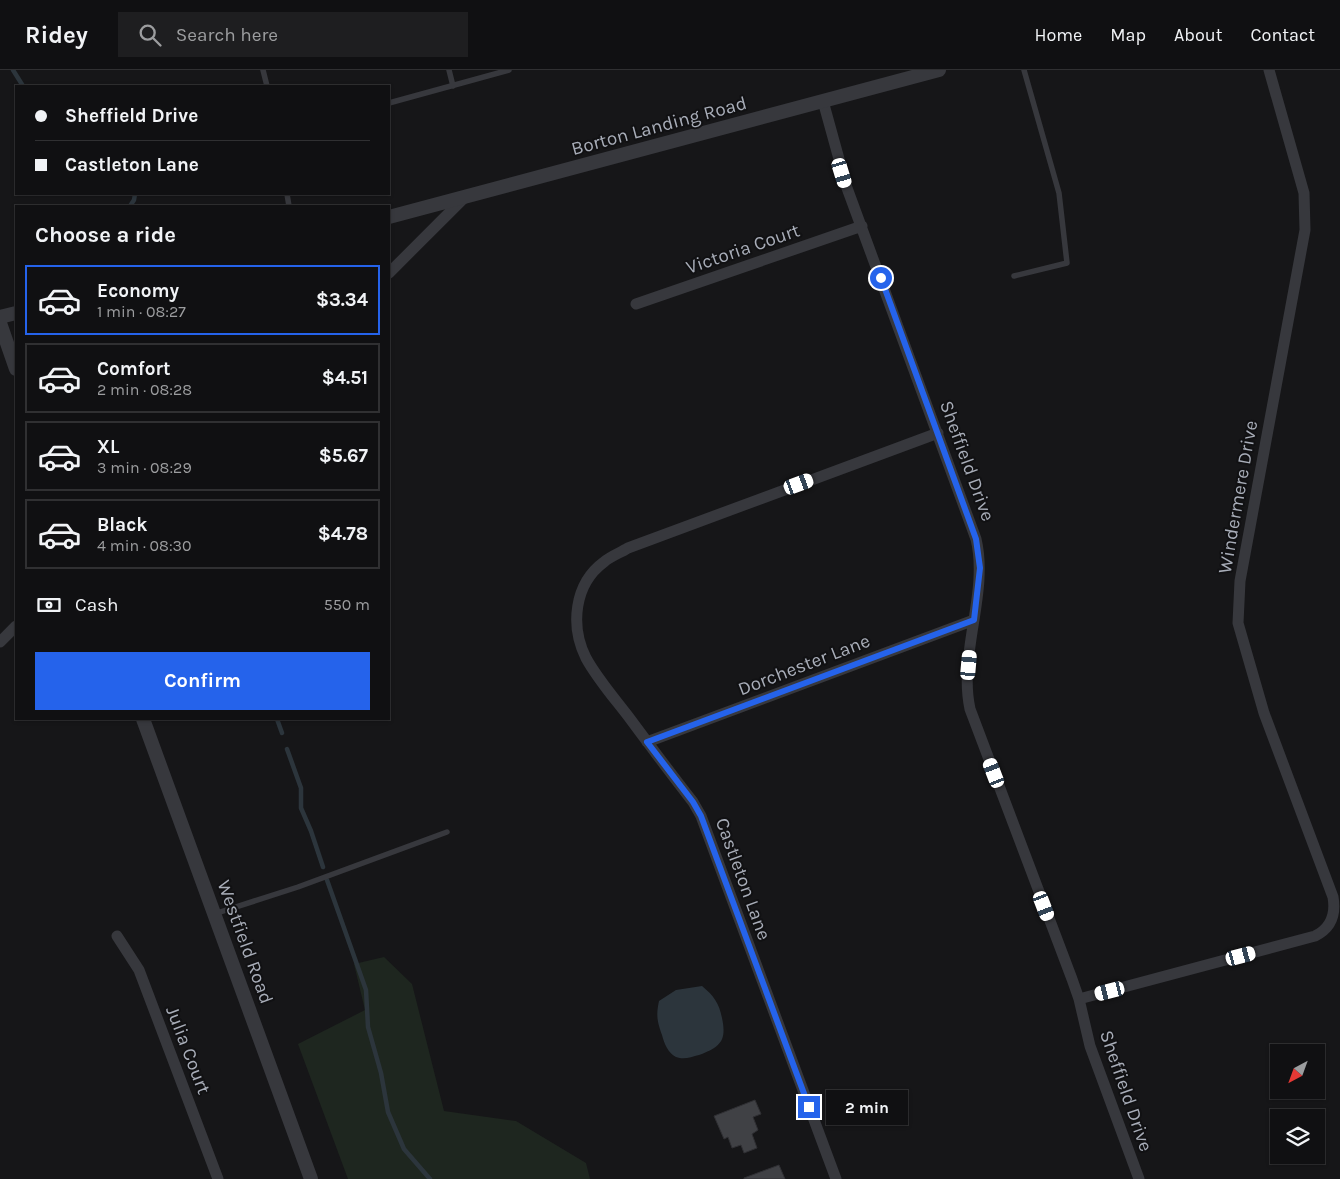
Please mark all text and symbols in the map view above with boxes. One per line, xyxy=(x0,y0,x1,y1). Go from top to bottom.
search box xyxy=(118,12,468,57)
text: Ridey xyxy=(25,21,88,49)
icon: search xyxy=(136,21,164,49)
text: Search here xyxy=(176,24,278,46)
text: Home xyxy=(1034,24,1082,46)
text: Map xyxy=(1110,24,1146,46)
text: About xyxy=(1174,24,1223,46)
text: Contact xyxy=(1251,24,1315,46)
street label: Borton Landing Road xyxy=(569,92,749,160)
text: Sheffield Drive xyxy=(65,105,198,127)
text: Castleton Lane xyxy=(65,154,199,176)
car xyxy=(830,156,853,190)
street label: Victoria Court xyxy=(683,219,803,279)
text: Choose a ride xyxy=(35,222,176,248)
route start xyxy=(870,267,892,289)
icon: car xyxy=(37,278,82,323)
text: Economy xyxy=(97,280,179,302)
text: $3.34 xyxy=(316,289,368,311)
text: 1 min · 08:27 xyxy=(97,302,186,321)
icon: car xyxy=(37,356,82,401)
text: Comfort xyxy=(97,358,171,380)
text: $4.51 xyxy=(322,367,368,389)
text: 2 min · 08:28 xyxy=(97,380,192,399)
street label: Sheffield Drive xyxy=(935,398,999,524)
street label: Windermere Drive xyxy=(1214,419,1262,575)
icon: car xyxy=(37,434,82,479)
text: XL xyxy=(97,436,119,458)
text: $5.67 xyxy=(319,445,368,467)
text: 3 min · 08:29 xyxy=(97,458,192,477)
car xyxy=(782,472,815,496)
icon: car xyxy=(37,512,82,557)
text: Black xyxy=(97,514,148,536)
text: $4.78 xyxy=(318,523,368,545)
text: 4 min · 08:30 xyxy=(97,536,192,555)
icon: cash xyxy=(35,591,63,619)
text: Cash xyxy=(75,594,119,616)
text: 550 m xyxy=(324,595,370,614)
street label: Dorchester Lane xyxy=(735,630,873,700)
car xyxy=(960,649,977,681)
button: Confirm xyxy=(35,652,370,710)
car xyxy=(981,756,1006,790)
street label: Castleton Lane xyxy=(711,815,775,943)
street label: Westfield Road xyxy=(212,877,278,1007)
car xyxy=(1031,889,1056,923)
car xyxy=(1224,945,1257,967)
car xyxy=(1093,980,1126,1002)
street label: Julia Court xyxy=(161,1003,215,1097)
street label: Sheffield Drive xyxy=(1095,1028,1157,1154)
north arrow xyxy=(1270,1044,1325,1099)
map controls xyxy=(1270,1044,1325,1164)
callout: 2 min xyxy=(826,1090,909,1124)
route end xyxy=(798,1096,820,1118)
text: 2 min xyxy=(845,1098,889,1117)
button: layers xyxy=(1270,1109,1325,1164)

